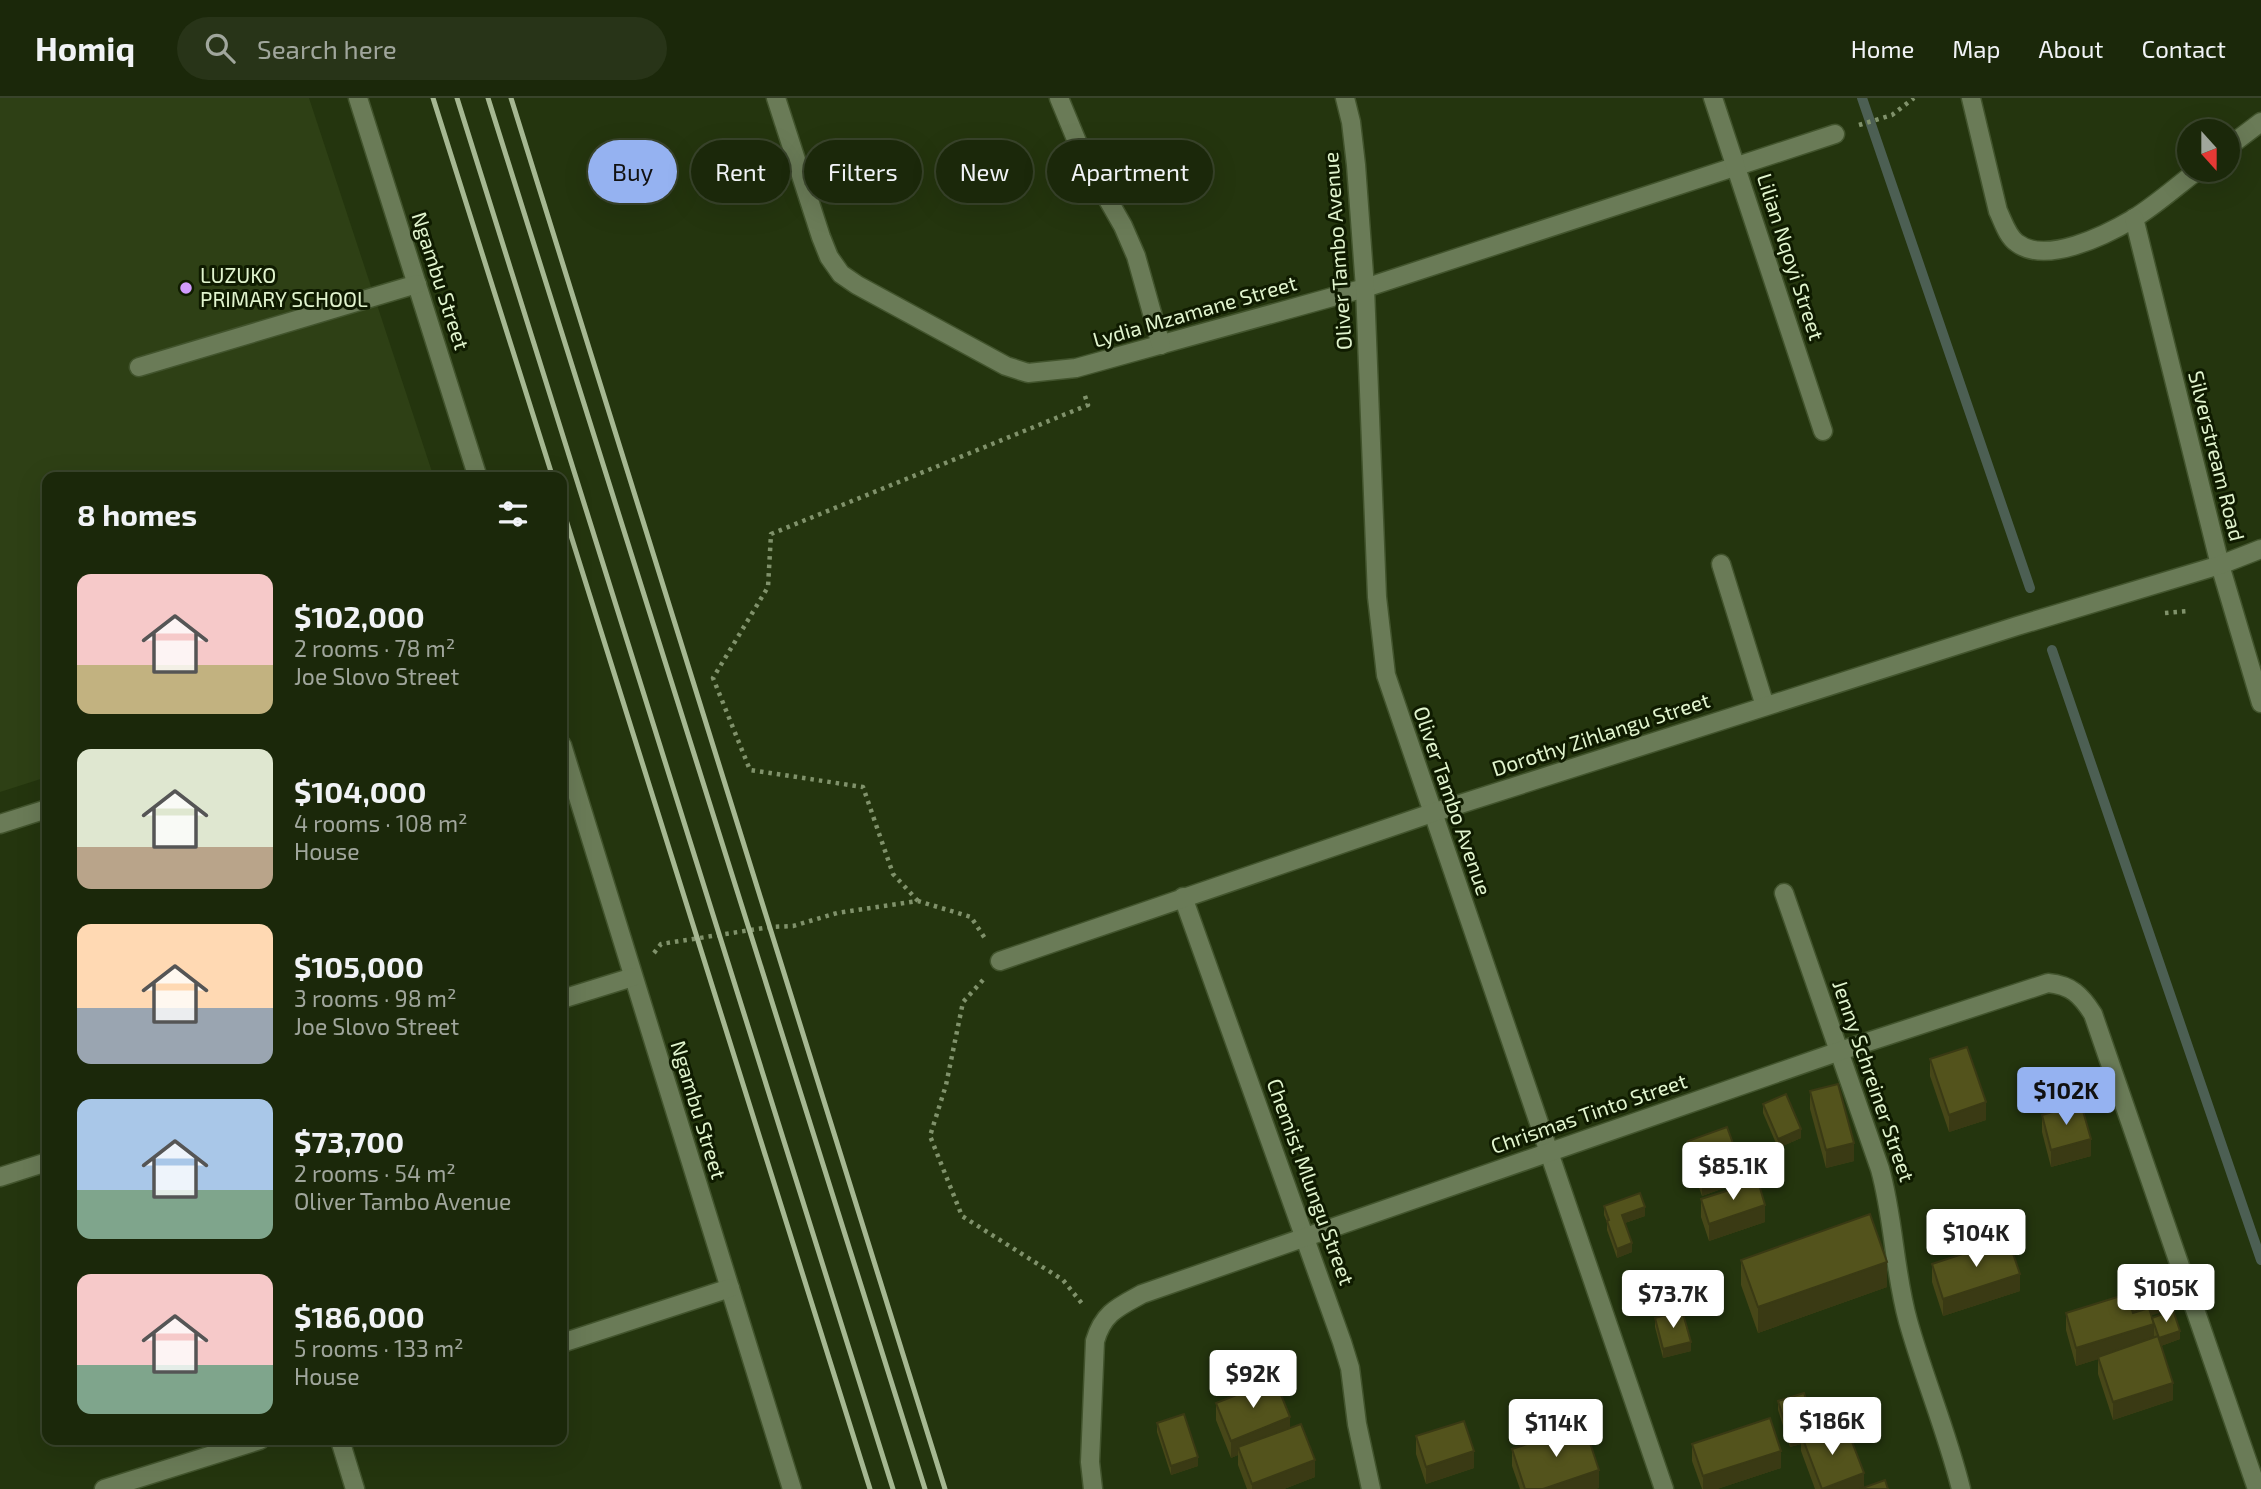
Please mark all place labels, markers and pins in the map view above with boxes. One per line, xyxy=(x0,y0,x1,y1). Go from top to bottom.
place label: LUZUKO PRIMARY SCHOOL xyxy=(200,262,368,311)
marker: LUZUKO PRIMARY SCHOOL xyxy=(178,280,194,296)
pin: $102K xyxy=(2017,1068,2115,1127)
pin: $85.1K xyxy=(1676,1142,1790,1202)
pin: $104K xyxy=(1927,1210,2025,1269)
pin: $105K xyxy=(2117,1264,2215,1324)
pin: $73.7K xyxy=(1616,1270,1730,1330)
pin: $92K xyxy=(1212,1350,1294,1410)
pin: $186K xyxy=(1783,1398,1881,1457)
pin: $114K xyxy=(1507,1400,1605,1459)

